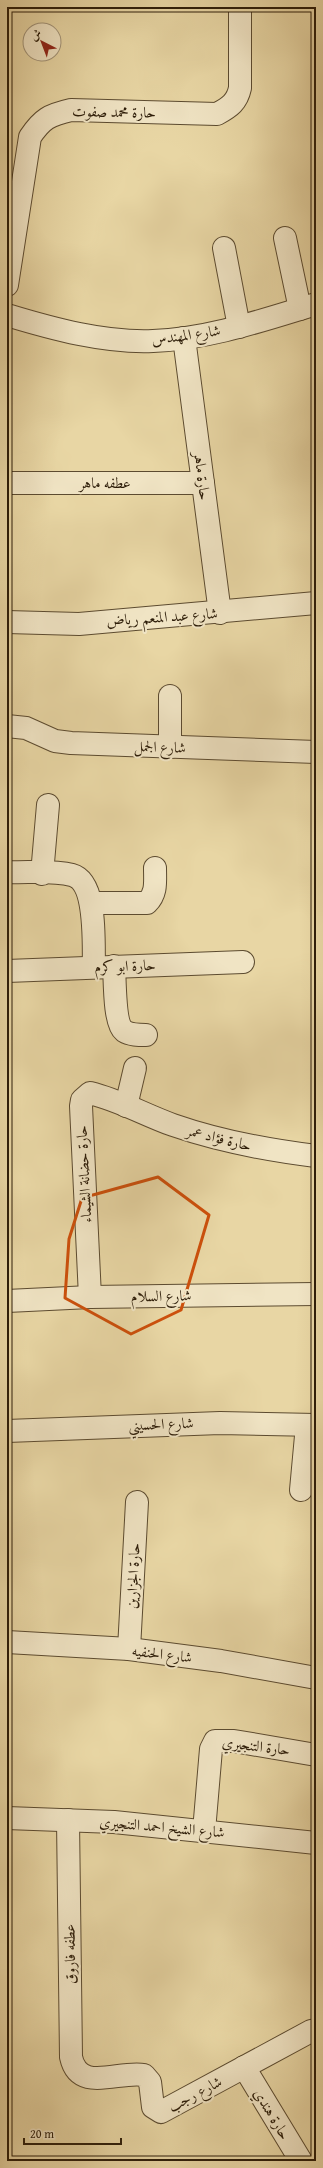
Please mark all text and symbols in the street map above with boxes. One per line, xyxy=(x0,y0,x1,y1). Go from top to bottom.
north arrow xyxy=(22,22,62,62)
text: ش xyxy=(26,25,45,44)
street label: حارة محمد صفوت xyxy=(72,100,156,123)
street label: شارع المهندس xyxy=(150,319,222,353)
street label: حارة ماهر xyxy=(189,449,216,501)
street label: عطفه ماهر xyxy=(77,472,131,493)
street label: شارع عبد المنعم رياض xyxy=(106,602,219,635)
street label: شارع الجمل xyxy=(134,735,186,761)
street label: حارة ابو كرم xyxy=(94,954,156,980)
street label: حارة فؤاد عمر xyxy=(183,1119,254,1156)
street label: حارة حضانة الشيماء xyxy=(70,1125,97,1223)
street label: شارع السلام xyxy=(130,1284,192,1310)
street label: شارع الحسيني xyxy=(128,1412,194,1439)
street label: حارة الجزارين xyxy=(120,1542,145,1610)
street label: شارع الحنفيه xyxy=(130,1639,193,1671)
street label: حارة التنجيري xyxy=(221,1731,291,1762)
street label: شارع الشيخ احمد التنجيري xyxy=(98,1811,226,1846)
street label: عطفه فاروق xyxy=(58,1924,81,1984)
street label: شارع رجب xyxy=(164,2071,227,2119)
street label: حارة هندي xyxy=(247,2084,296,2144)
scale bar xyxy=(24,2120,121,2146)
text: 20 m xyxy=(30,2125,54,2142)

